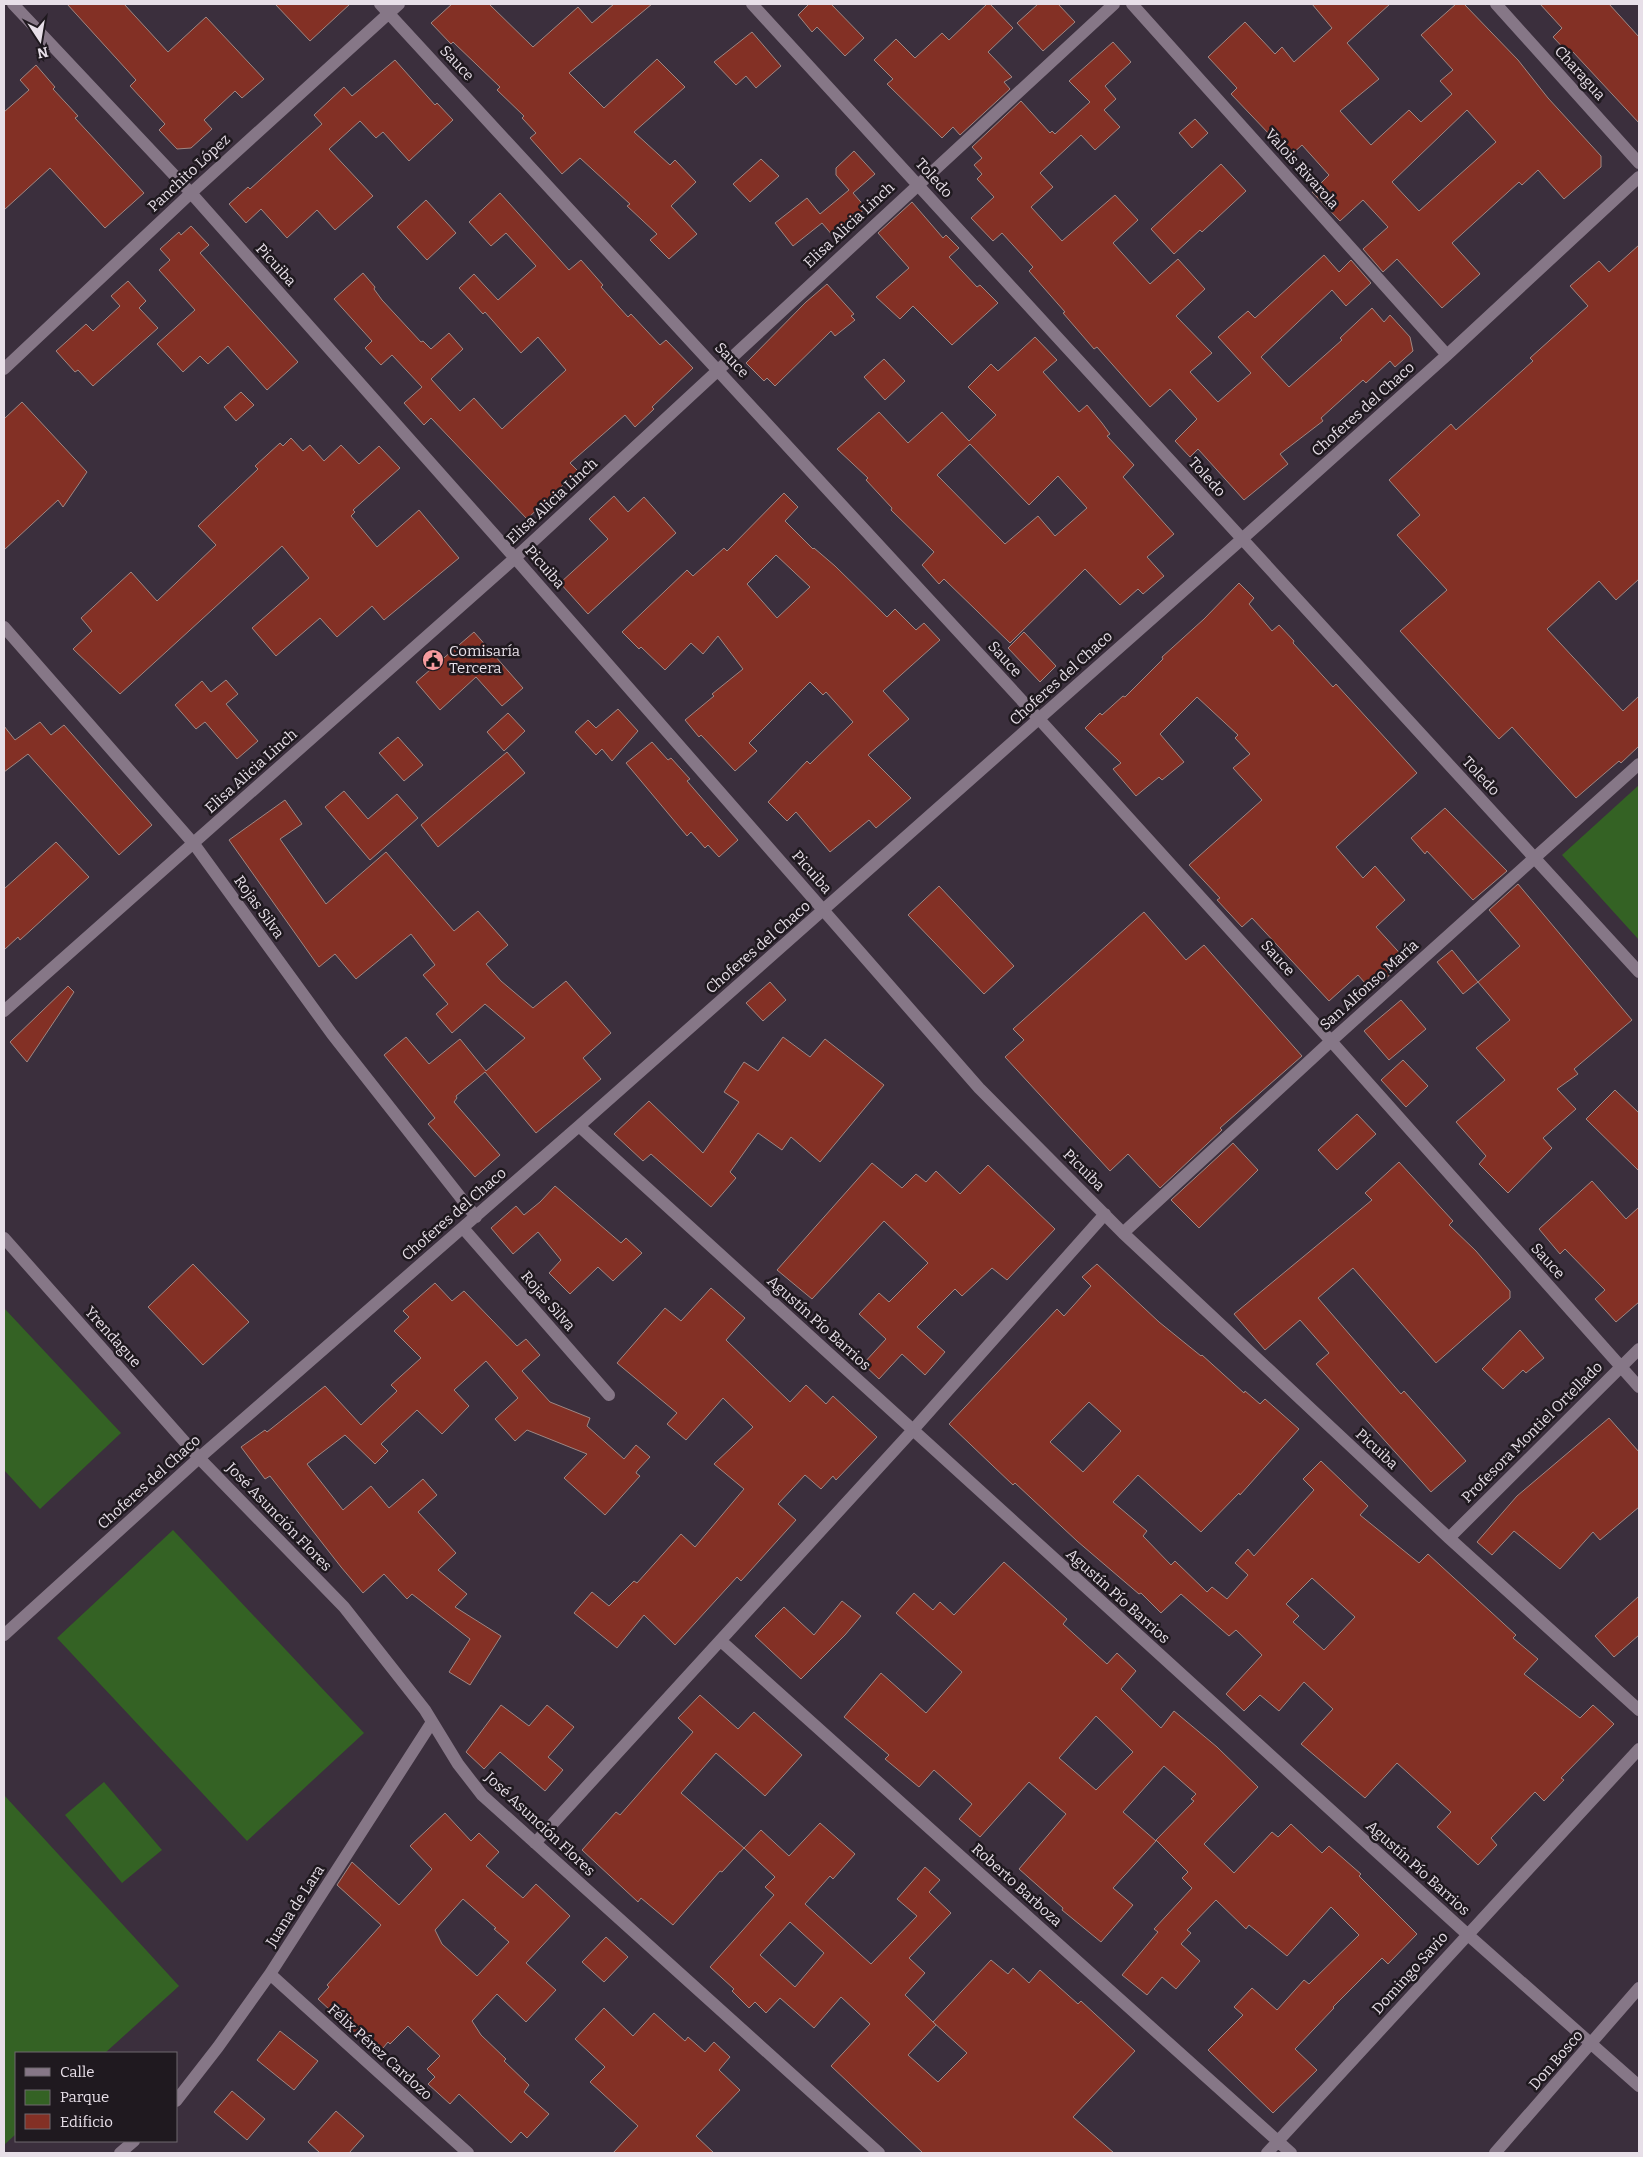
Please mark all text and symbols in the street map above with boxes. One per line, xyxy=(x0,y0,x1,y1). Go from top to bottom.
north arrow xyxy=(15,15,65,65)
street label: Sauce xyxy=(436,42,478,84)
street label: Charagua xyxy=(1551,42,1609,104)
text: N xyxy=(35,43,50,62)
street label: Valois Rivarola xyxy=(1261,125,1343,213)
street label: Panchito López xyxy=(144,130,234,216)
street label: Toledo xyxy=(912,155,956,201)
street label: Elisa Alicia Linch xyxy=(800,178,899,272)
street label: Picuiba xyxy=(252,240,300,290)
street label: Sauce xyxy=(711,339,753,381)
street label: Choferes del Chaco xyxy=(1308,358,1418,460)
street label: Elisa Alicia Linch xyxy=(503,454,602,548)
street label: Toledo xyxy=(1185,454,1229,500)
street label: Picuiba xyxy=(521,542,569,592)
street label: Choferes del Chaco xyxy=(1006,627,1116,729)
street label: Sauce xyxy=(984,637,1026,681)
place label: Comisaría Tercera xyxy=(449,642,520,677)
public building icon: Comisaría Tercera xyxy=(421,648,445,672)
street label: Elisa Alicia Linch xyxy=(201,725,301,817)
street label: Toledo xyxy=(1458,753,1504,799)
street label: Picuiba xyxy=(788,847,836,897)
street label: Rojas Silva xyxy=(230,872,288,942)
street label: Choferes del Chaco xyxy=(702,897,814,997)
street label: Sauce xyxy=(1257,936,1299,980)
street label: San Alfonso María xyxy=(1316,936,1422,1034)
street label: Picuiba xyxy=(1059,1145,1109,1195)
street label: Choferes del Chaco xyxy=(398,1164,510,1264)
street label: Sauce xyxy=(1527,1239,1569,1283)
street label: Rojas Silva xyxy=(517,1267,579,1335)
street label: Agustín Pío Barrios xyxy=(764,1272,874,1374)
street label: Yrendague xyxy=(81,1303,145,1371)
street label: Profesora Montiel Ortellado xyxy=(1458,1358,1606,1506)
street label: Picuiba xyxy=(1352,1425,1402,1473)
street label: Choferes del Chaco xyxy=(94,1431,204,1533)
street label: José Asunción Flores xyxy=(222,1458,336,1575)
street label: Agustín Pío Barrios xyxy=(1063,1545,1173,1647)
street label: José Asunción Flores xyxy=(480,1768,599,1880)
street label: Agustín Pío Barrios xyxy=(1363,1817,1473,1919)
street label: Roberto Barboza xyxy=(968,1840,1066,1930)
street label: Juana de Lara xyxy=(261,1862,328,1951)
street label: Domingo Savio xyxy=(1368,1928,1452,2018)
street label: Félix Pérez Cardozo xyxy=(324,2000,436,2104)
street label: Don Bosco xyxy=(1525,2026,1587,2094)
legend xyxy=(15,2052,178,2142)
text: Calle xyxy=(60,2063,94,2081)
text: Parque xyxy=(60,2088,109,2106)
text: Edificio xyxy=(60,2113,113,2131)

